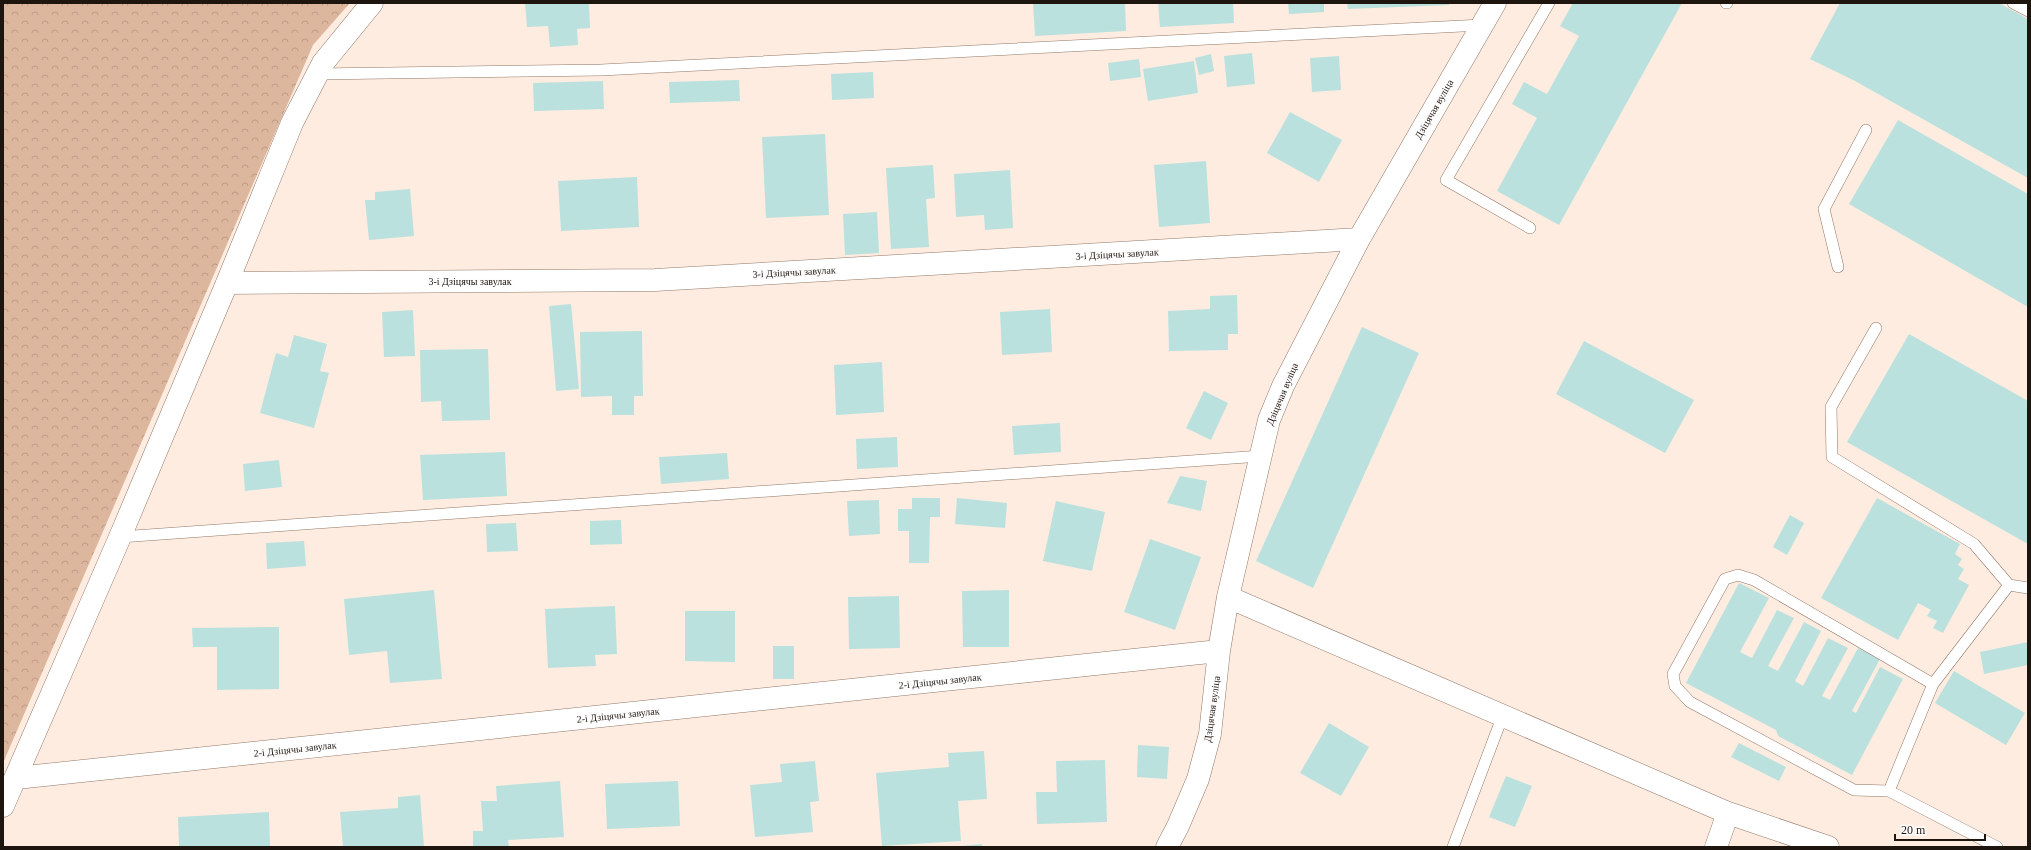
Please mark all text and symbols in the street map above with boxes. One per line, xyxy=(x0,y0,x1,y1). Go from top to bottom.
street label: Дзіцячая вуліца xyxy=(1413,77,1456,141)
street label: 3-і Дзіцячы завулак xyxy=(1075,246,1159,262)
street label: 3-і Дзіцячы завулак xyxy=(752,264,836,280)
street label: 3-і Дзіцячы завулак xyxy=(428,276,512,287)
street label: Дзіцячая вуліца xyxy=(1264,361,1300,427)
street label: 2-і Дзіцячы завулак xyxy=(898,671,982,691)
street label: Дзіцячая вуліца xyxy=(1202,675,1222,743)
street label: 2-і Дзіцячы завулак xyxy=(576,705,660,725)
street label: 2-і Дзіцячы завулак xyxy=(253,739,337,759)
scale bar xyxy=(1895,816,1985,842)
text: 20 m xyxy=(1901,823,1926,837)

